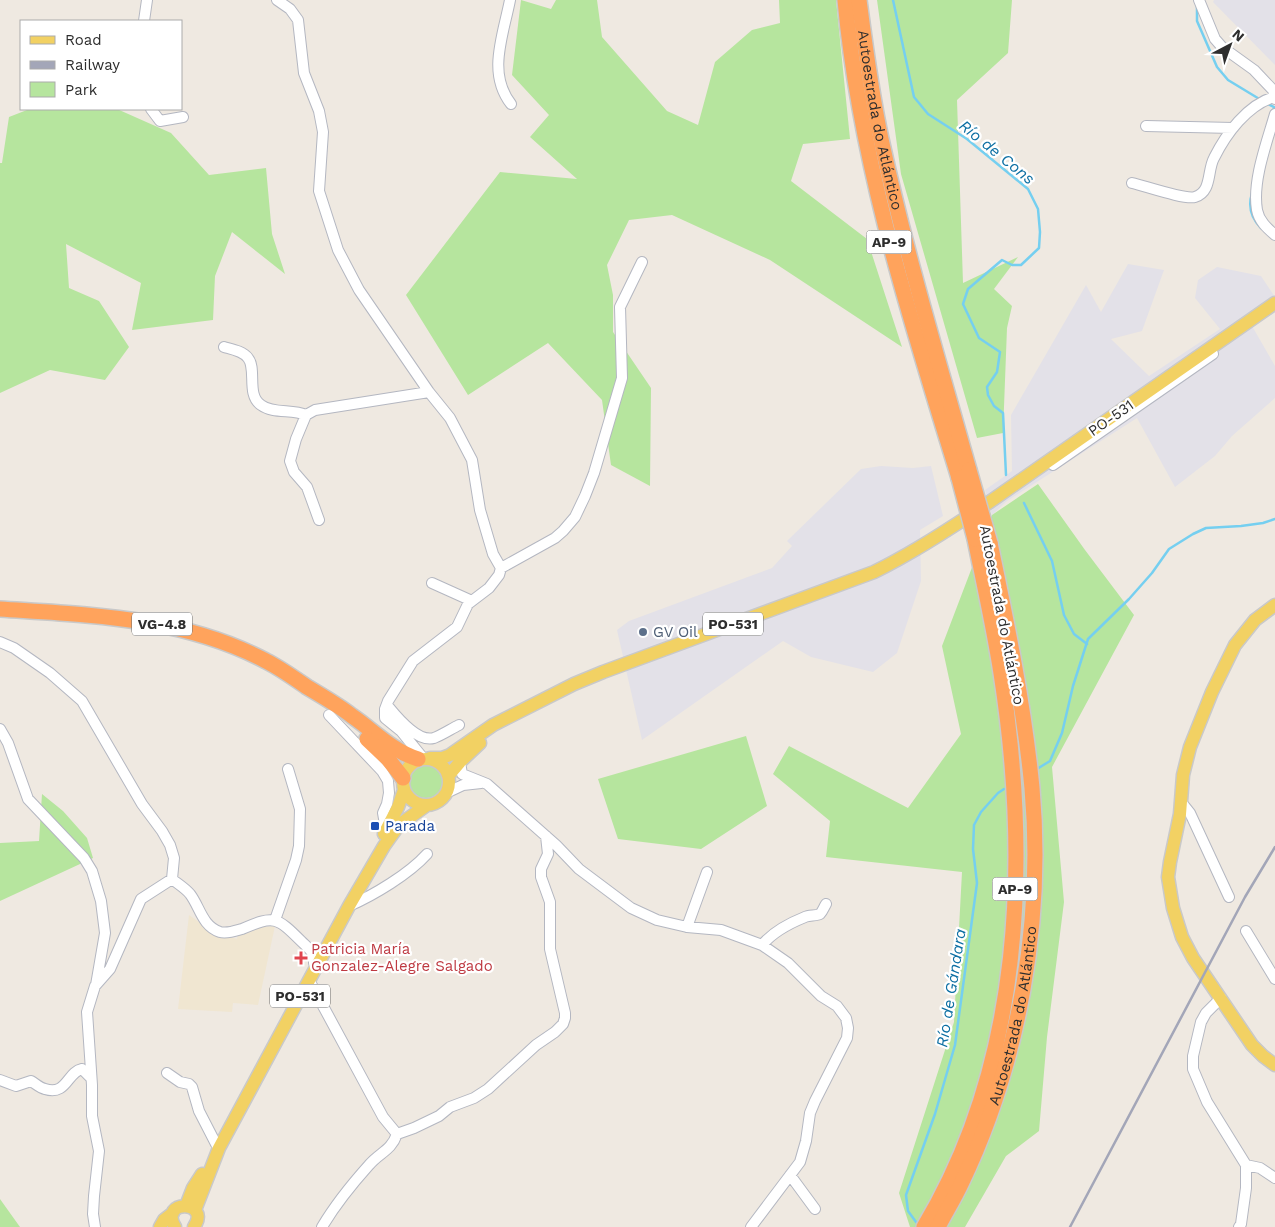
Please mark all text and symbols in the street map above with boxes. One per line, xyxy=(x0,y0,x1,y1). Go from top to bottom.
legend xyxy=(20,20,182,110)
north arrow xyxy=(1205,20,1255,70)
text: N xyxy=(1229,26,1248,45)
street label: Autoestrada do Atlántico xyxy=(854,29,906,212)
text: Road xyxy=(65,31,102,49)
text: Railway xyxy=(65,56,120,74)
text: Park xyxy=(65,81,98,99)
water label: Río de Cons xyxy=(955,116,1039,188)
road number: AP-9 xyxy=(866,230,912,253)
street label: PO-531 xyxy=(1085,396,1137,440)
street label: Autoestrada do Atlántico xyxy=(976,524,1028,706)
road number: VG-4.8 xyxy=(132,612,192,636)
road number: PO-531 xyxy=(703,612,763,636)
place label: GV Oil xyxy=(653,623,698,641)
marker: GV Oil xyxy=(637,626,649,638)
place label: Parada xyxy=(385,817,435,835)
marker: Parada xyxy=(369,820,381,832)
road number: AP-9 xyxy=(992,878,1038,901)
street label: Autoestrada do Atlántico xyxy=(985,925,1040,1107)
water label: Río de Gándara xyxy=(932,927,970,1049)
place label: Patricia María Gonzalez-Alegre Salgado xyxy=(311,940,493,975)
marker: Patricia María Gonzalez-Alegre Salgado xyxy=(295,952,307,964)
road number: PO-531 xyxy=(270,984,330,1008)

